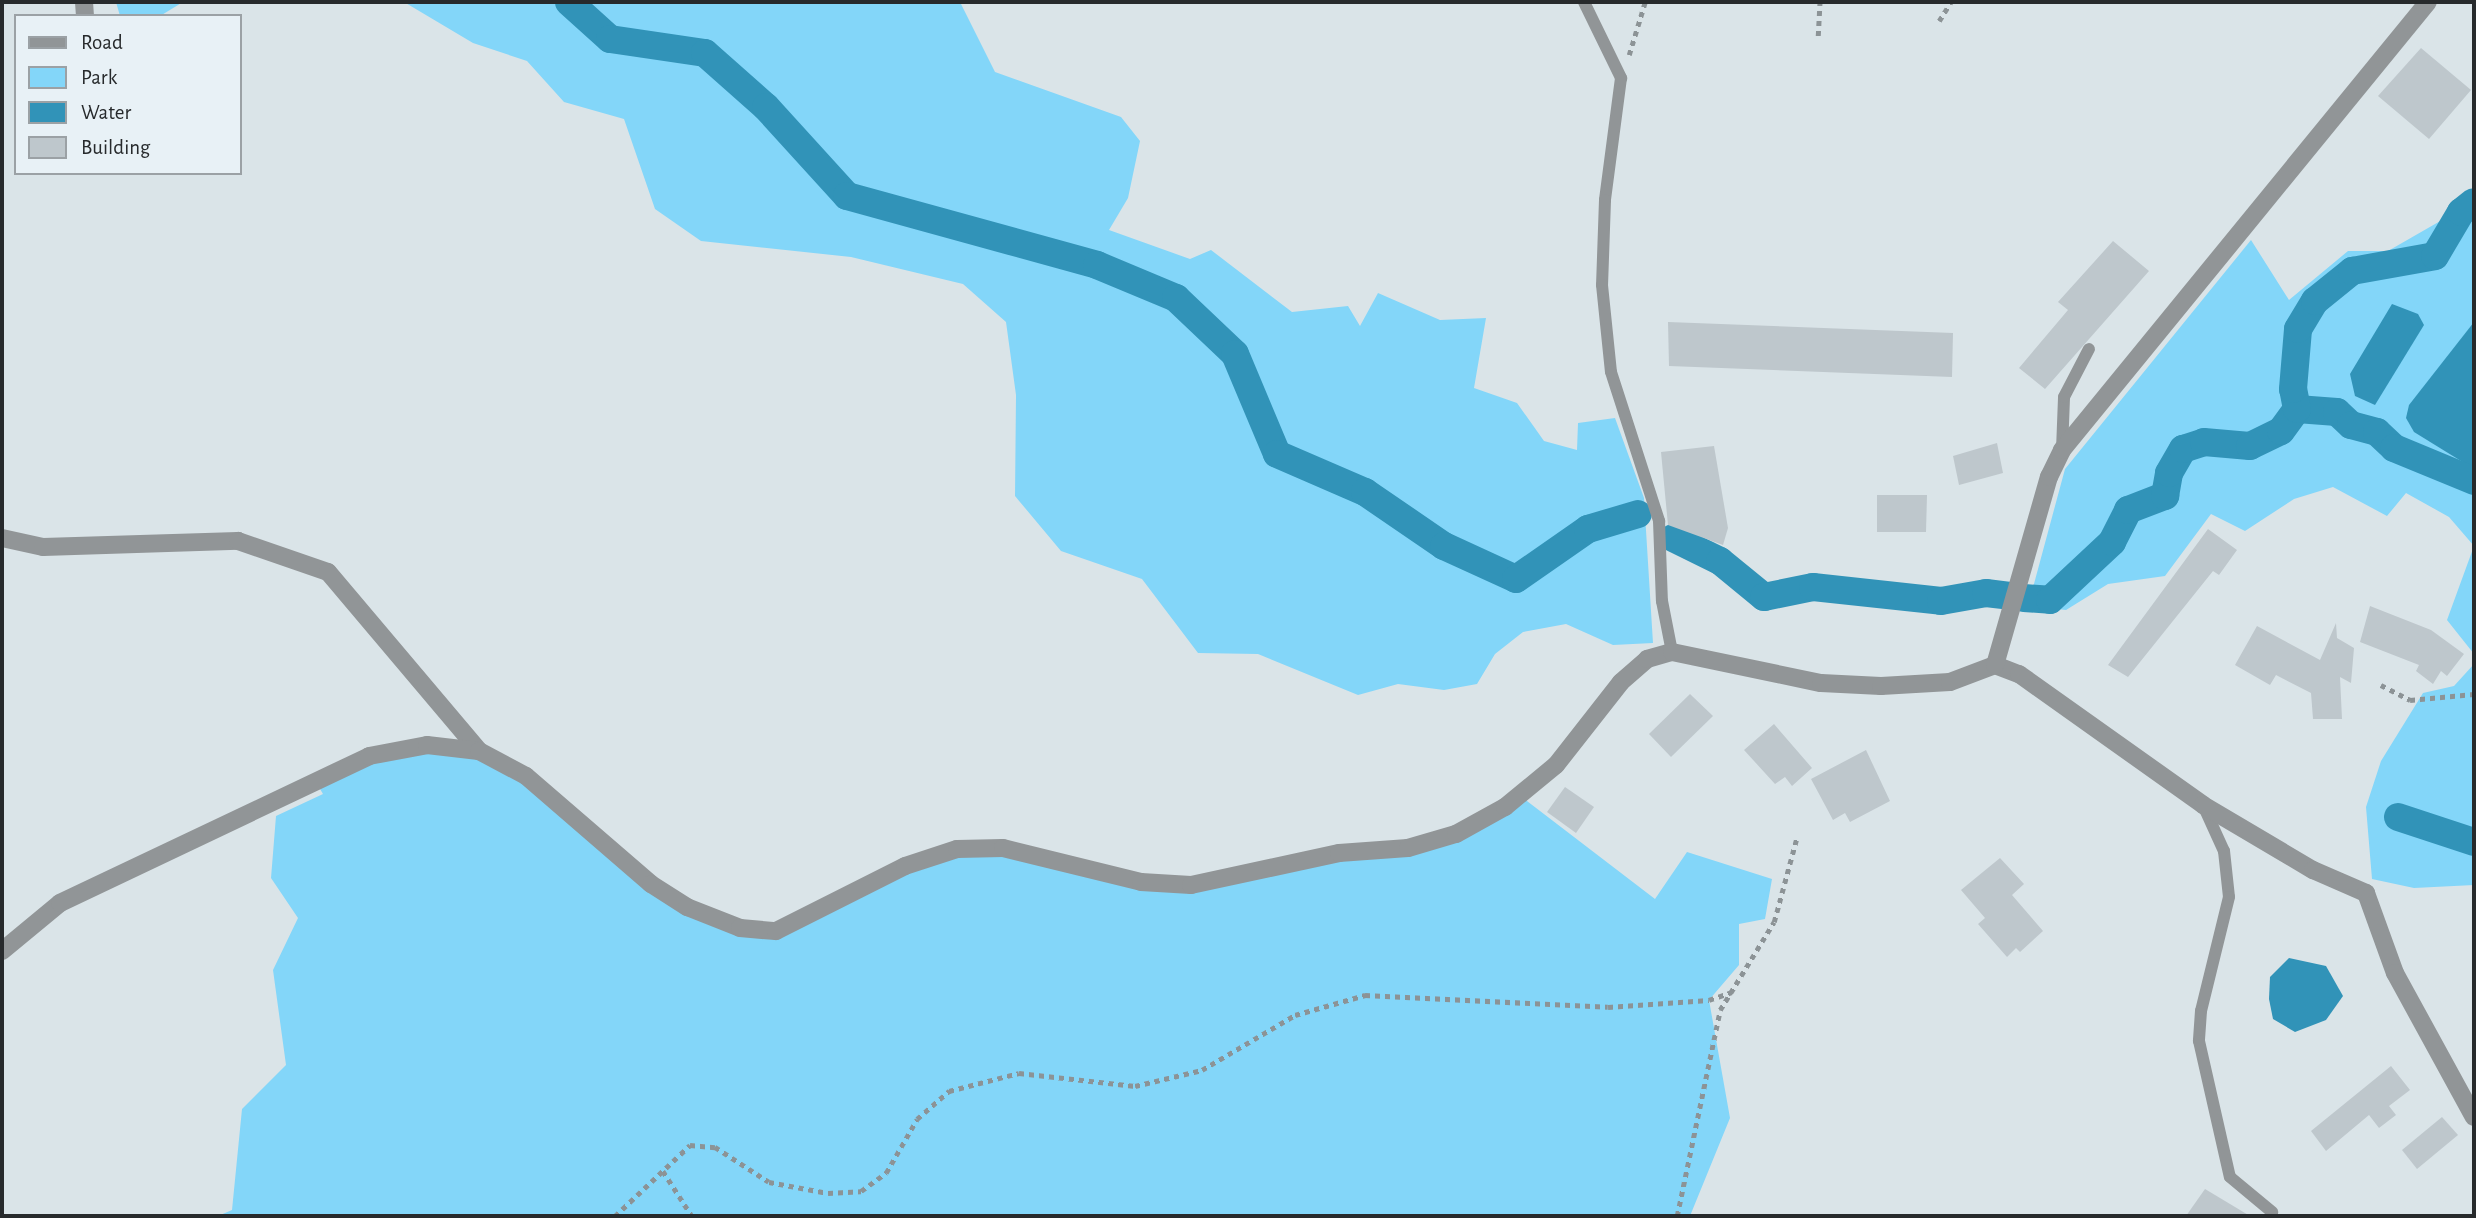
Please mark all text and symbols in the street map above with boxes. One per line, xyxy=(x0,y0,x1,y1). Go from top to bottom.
legend xyxy=(14,14,242,175)
text: Road xyxy=(81,32,123,53)
text: Park xyxy=(81,67,117,88)
text: Water xyxy=(81,102,131,123)
text: Building xyxy=(81,137,150,158)

